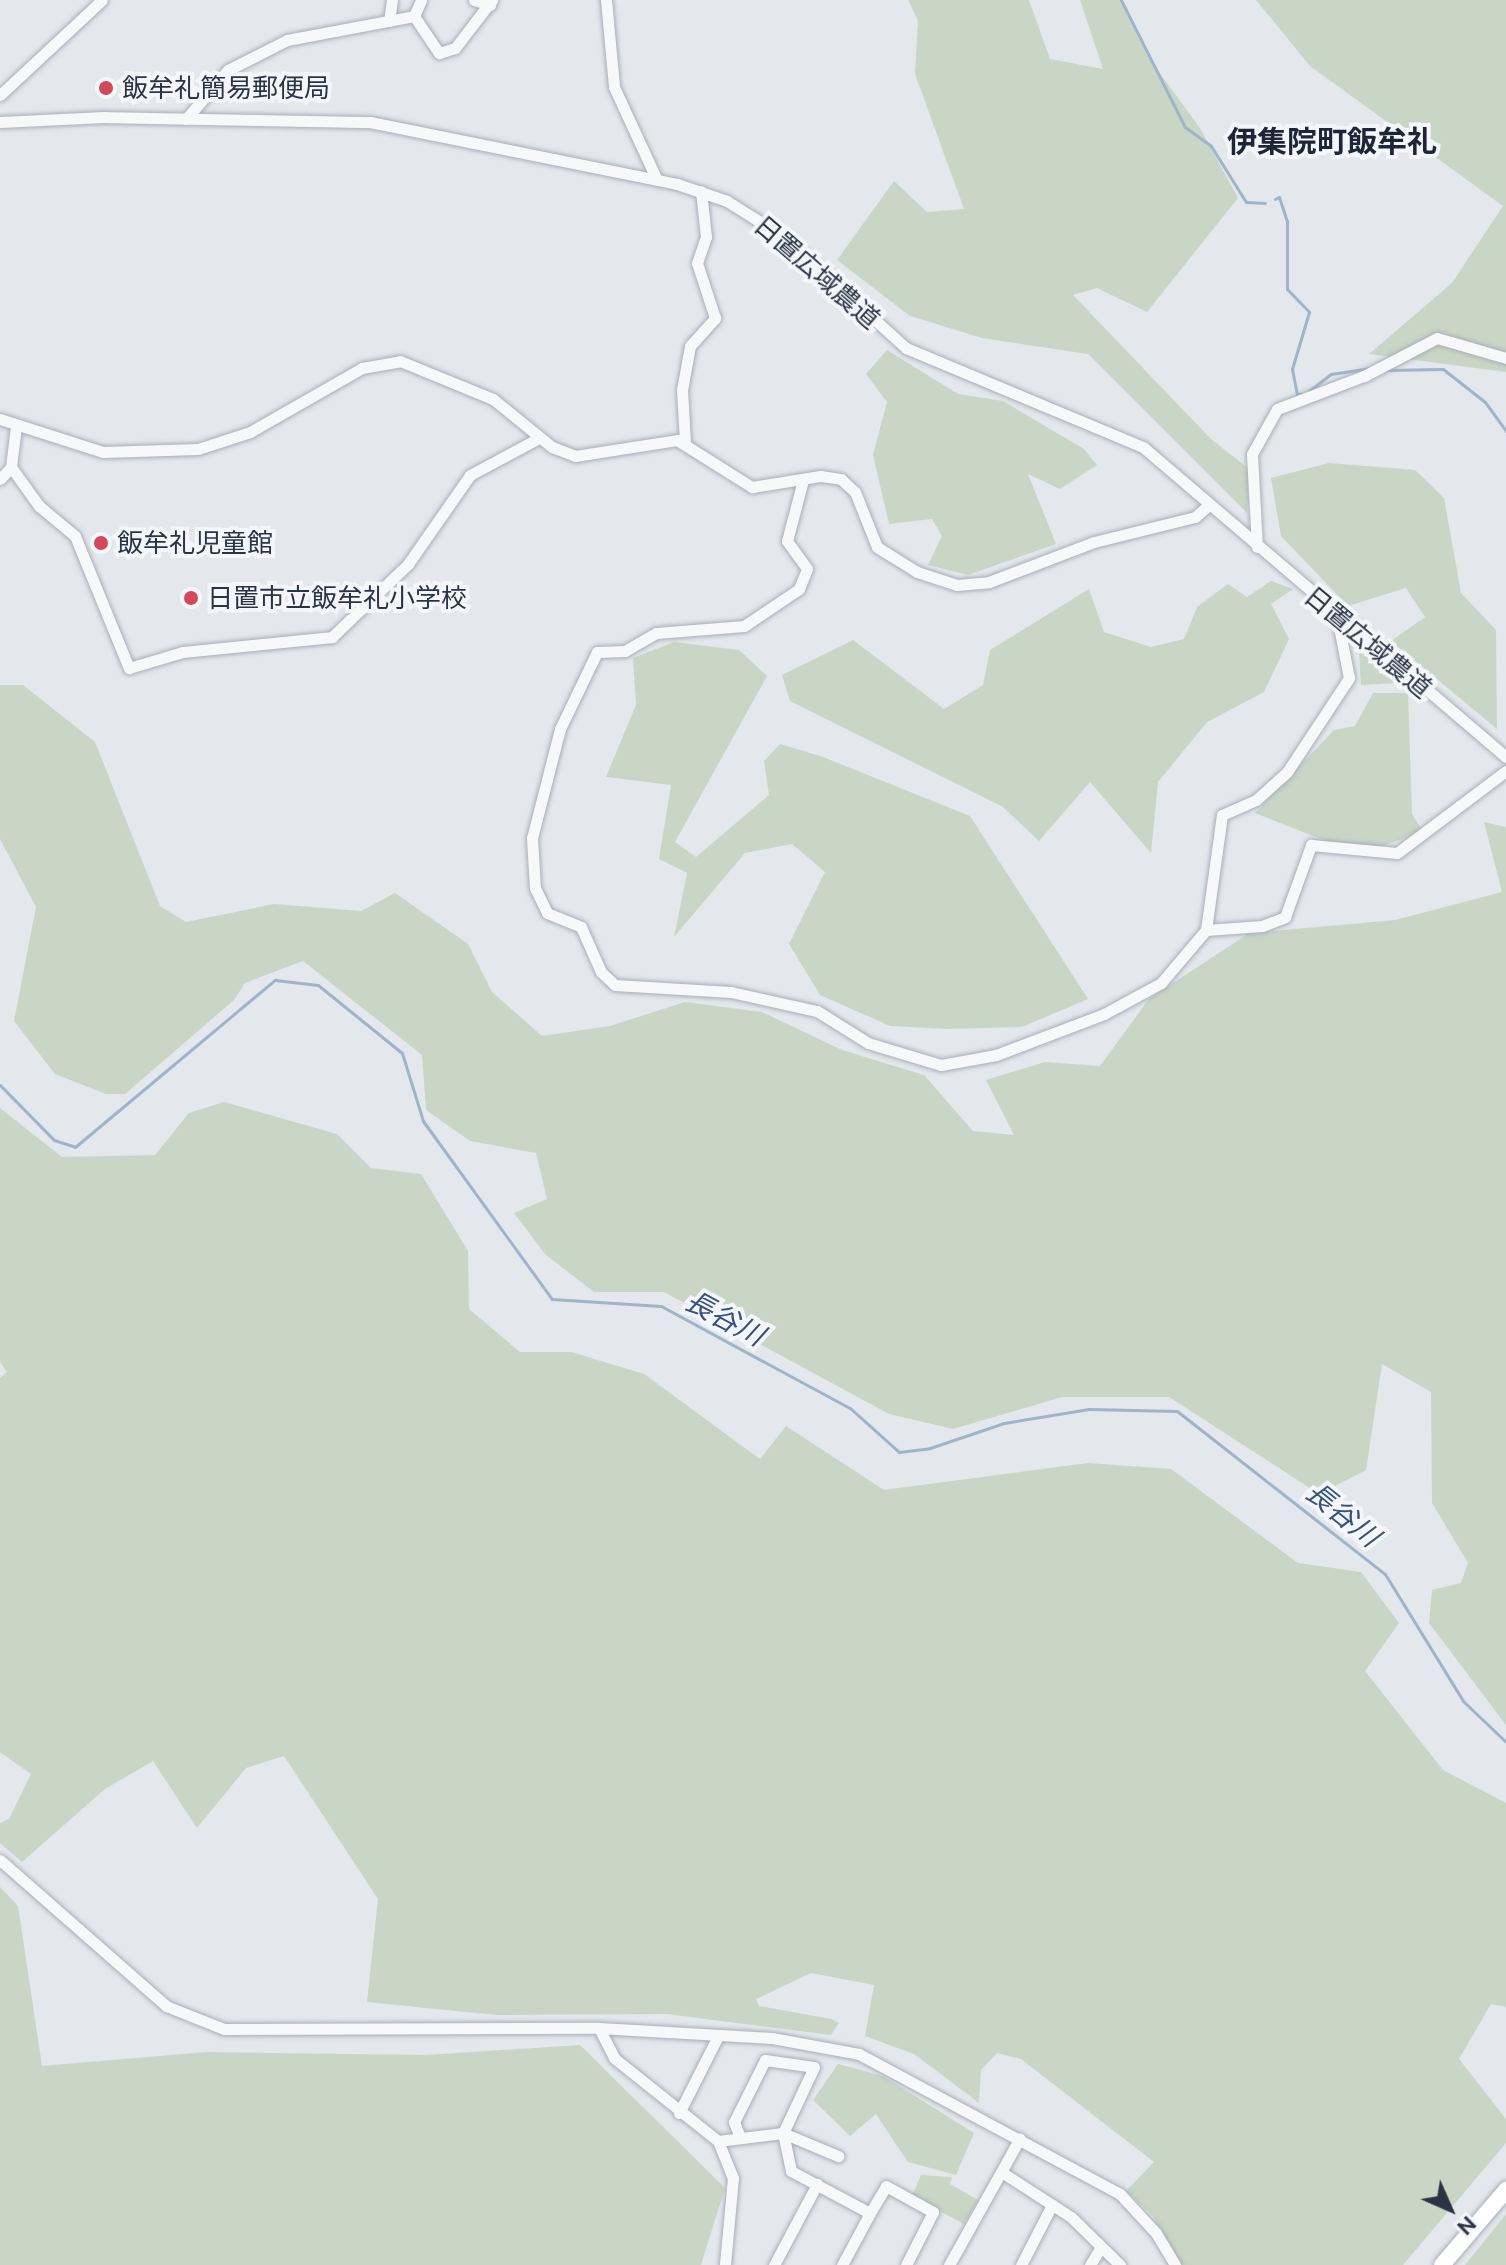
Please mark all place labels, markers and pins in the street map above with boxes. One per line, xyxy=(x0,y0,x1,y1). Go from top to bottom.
place label: 飯牟礼簡易郵便局 xyxy=(122,72,330,104)
marker: 飯牟礼簡易郵便局 xyxy=(97,79,115,97)
place label: 飯牟礼児童館 xyxy=(117,527,273,559)
marker: 飯牟礼児童館 xyxy=(92,534,110,552)
place label: 日置市立飯牟礼小学校 xyxy=(207,582,467,614)
marker: 日置市立飯牟礼小学校 xyxy=(182,589,200,607)

